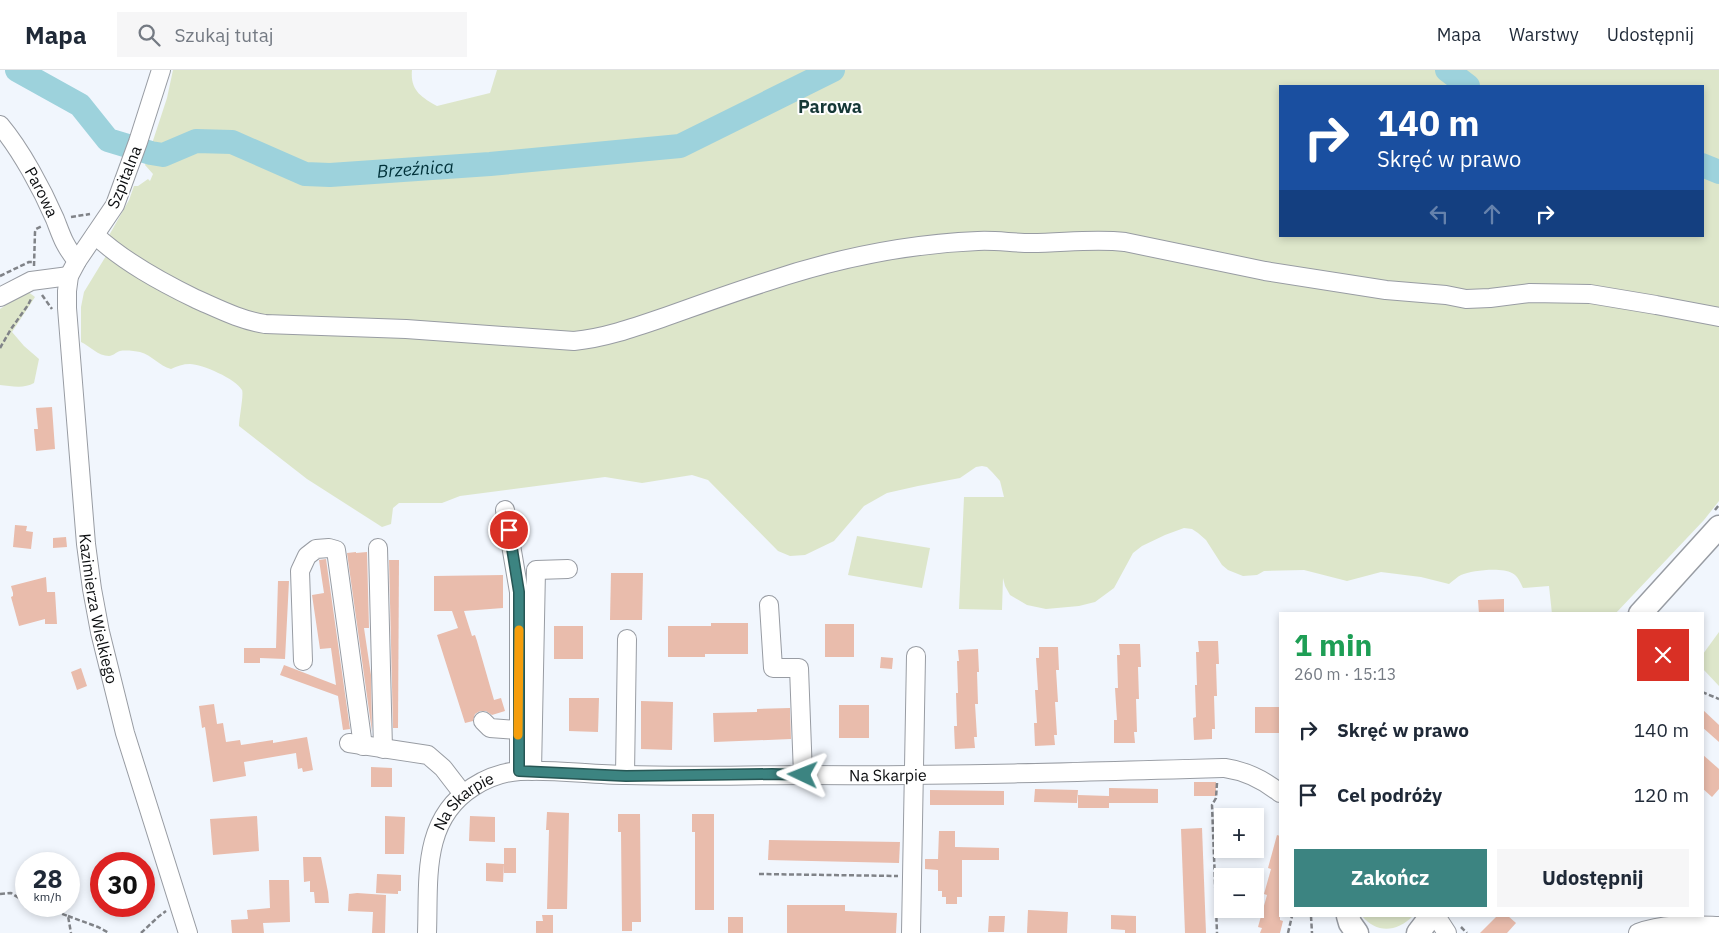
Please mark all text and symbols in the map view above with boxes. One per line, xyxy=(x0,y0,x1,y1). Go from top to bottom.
search box xyxy=(117,12,467,57)
text: Mapa xyxy=(25,19,87,51)
icon: search xyxy=(135,21,163,49)
text: Szukaj tutaj xyxy=(175,23,274,47)
text: Mapa xyxy=(1437,23,1481,46)
text: Warstwy xyxy=(1509,23,1579,46)
text: Udostępnij xyxy=(1607,23,1694,46)
district label: Parowa xyxy=(798,95,862,118)
text: 140 m xyxy=(1377,100,1480,146)
icon: right xyxy=(1294,105,1359,170)
street label: Szpitalna xyxy=(102,142,146,211)
text: Skręć w prawo xyxy=(1377,144,1521,173)
water label: Brzeźnica xyxy=(376,155,454,183)
street label: Parowa xyxy=(21,163,63,221)
icon: left xyxy=(1425,200,1453,228)
icon: ahead xyxy=(1478,200,1506,228)
icon: right xyxy=(1531,200,1559,228)
pin xyxy=(488,509,530,551)
icon: arrive xyxy=(495,516,523,544)
street label: Kazimierza Wielkiego xyxy=(75,533,122,686)
text: 1 min xyxy=(1294,625,1372,664)
button: close xyxy=(1637,629,1689,681)
text: 260 m · 15:13 xyxy=(1294,664,1396,684)
icon: right xyxy=(1294,716,1322,744)
text: Skręć w prawo xyxy=(1337,718,1469,742)
text: 140 m xyxy=(1634,718,1689,742)
position arrow xyxy=(776,748,828,800)
street label: Na Skarpie xyxy=(849,765,927,785)
street label: Na Skarpie xyxy=(429,768,497,833)
icon: arrive xyxy=(1294,781,1322,809)
text: Cel podróży xyxy=(1337,783,1442,807)
text: 120 m xyxy=(1634,783,1689,807)
map controls xyxy=(1214,808,1264,918)
button: + xyxy=(1214,808,1264,858)
button: Zakończ xyxy=(1294,849,1487,907)
button: Udostępnij xyxy=(1497,849,1689,907)
speed limit sign: 30 xyxy=(90,852,155,917)
text: 28 xyxy=(32,862,63,895)
button: − xyxy=(1214,868,1264,918)
text: km/h xyxy=(33,889,62,904)

